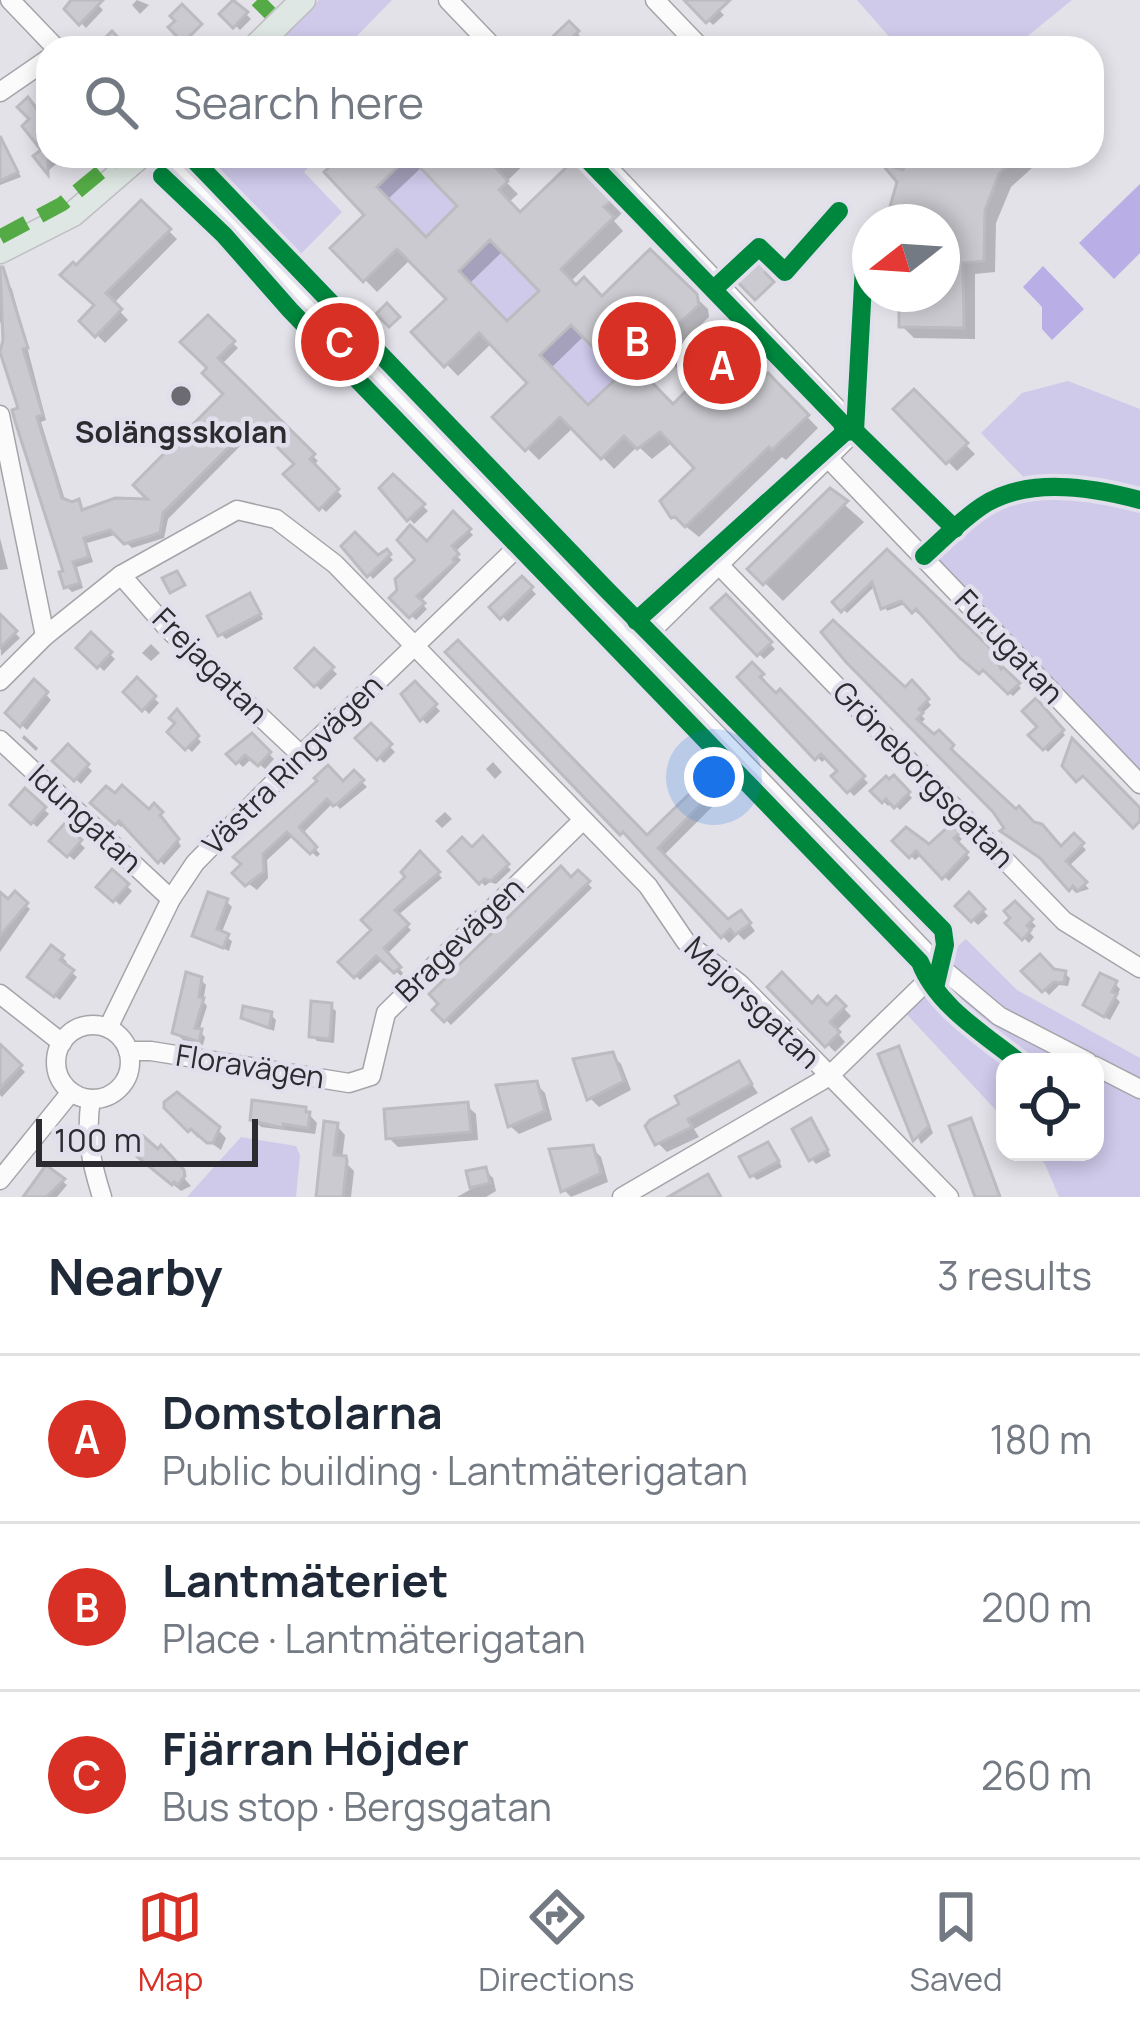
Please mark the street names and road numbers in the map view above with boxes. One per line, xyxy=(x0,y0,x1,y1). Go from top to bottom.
street label: Furugatan xyxy=(947,580,1074,712)
street label: Frejagatan xyxy=(144,598,278,732)
street label: Västra Ringvägen xyxy=(193,665,391,863)
street label: Gröneborgsgatan xyxy=(824,672,1024,876)
street label: Idungatan xyxy=(20,755,152,881)
street label: Bragevägen xyxy=(386,867,532,1011)
street label: Majorsgatan xyxy=(676,927,830,1077)
street label: Floravägen xyxy=(173,1034,327,1097)

